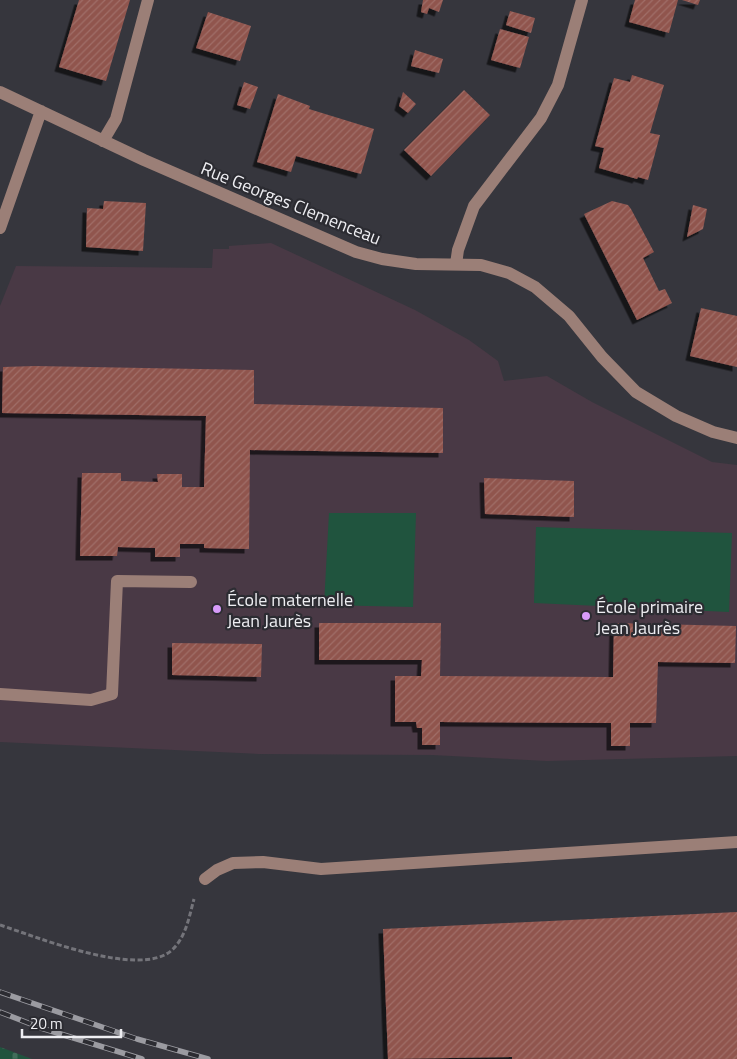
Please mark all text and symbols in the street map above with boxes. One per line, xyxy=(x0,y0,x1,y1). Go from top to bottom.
street label: Rue Georges Clemenceau xyxy=(197,154,385,252)
place label: École maternelle Jean Jaurès xyxy=(227,586,353,634)
place label: École primaire Jean Jaurès xyxy=(596,593,703,641)
marker: École maternelle Jean Jaurès xyxy=(211,603,223,615)
marker: École primaire Jean Jaurès xyxy=(580,610,592,622)
scale bar xyxy=(22,1006,121,1038)
text: 20 m xyxy=(30,1012,63,1035)

